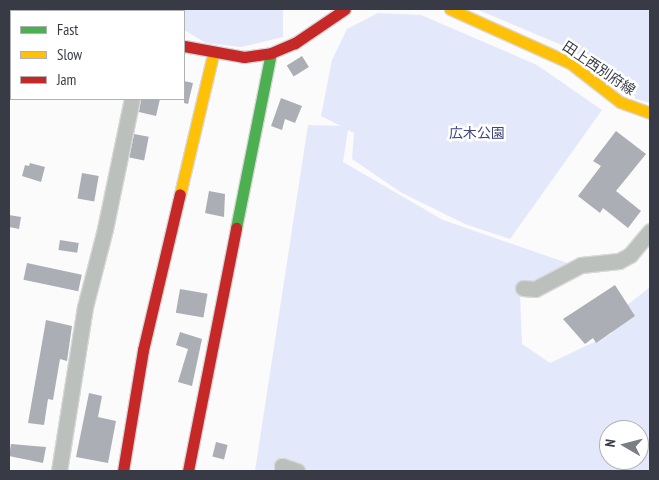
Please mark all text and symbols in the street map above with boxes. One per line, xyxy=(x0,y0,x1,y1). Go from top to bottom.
legend xyxy=(10,10,185,100)
text: Fast xyxy=(57,20,78,39)
street label: 田上西別府線 xyxy=(559,38,639,98)
text: Slow xyxy=(57,45,82,64)
text: Jam xyxy=(57,70,76,89)
park label: 広木公園 xyxy=(449,125,505,141)
north arrow xyxy=(599,420,649,470)
text: N xyxy=(601,438,620,448)

